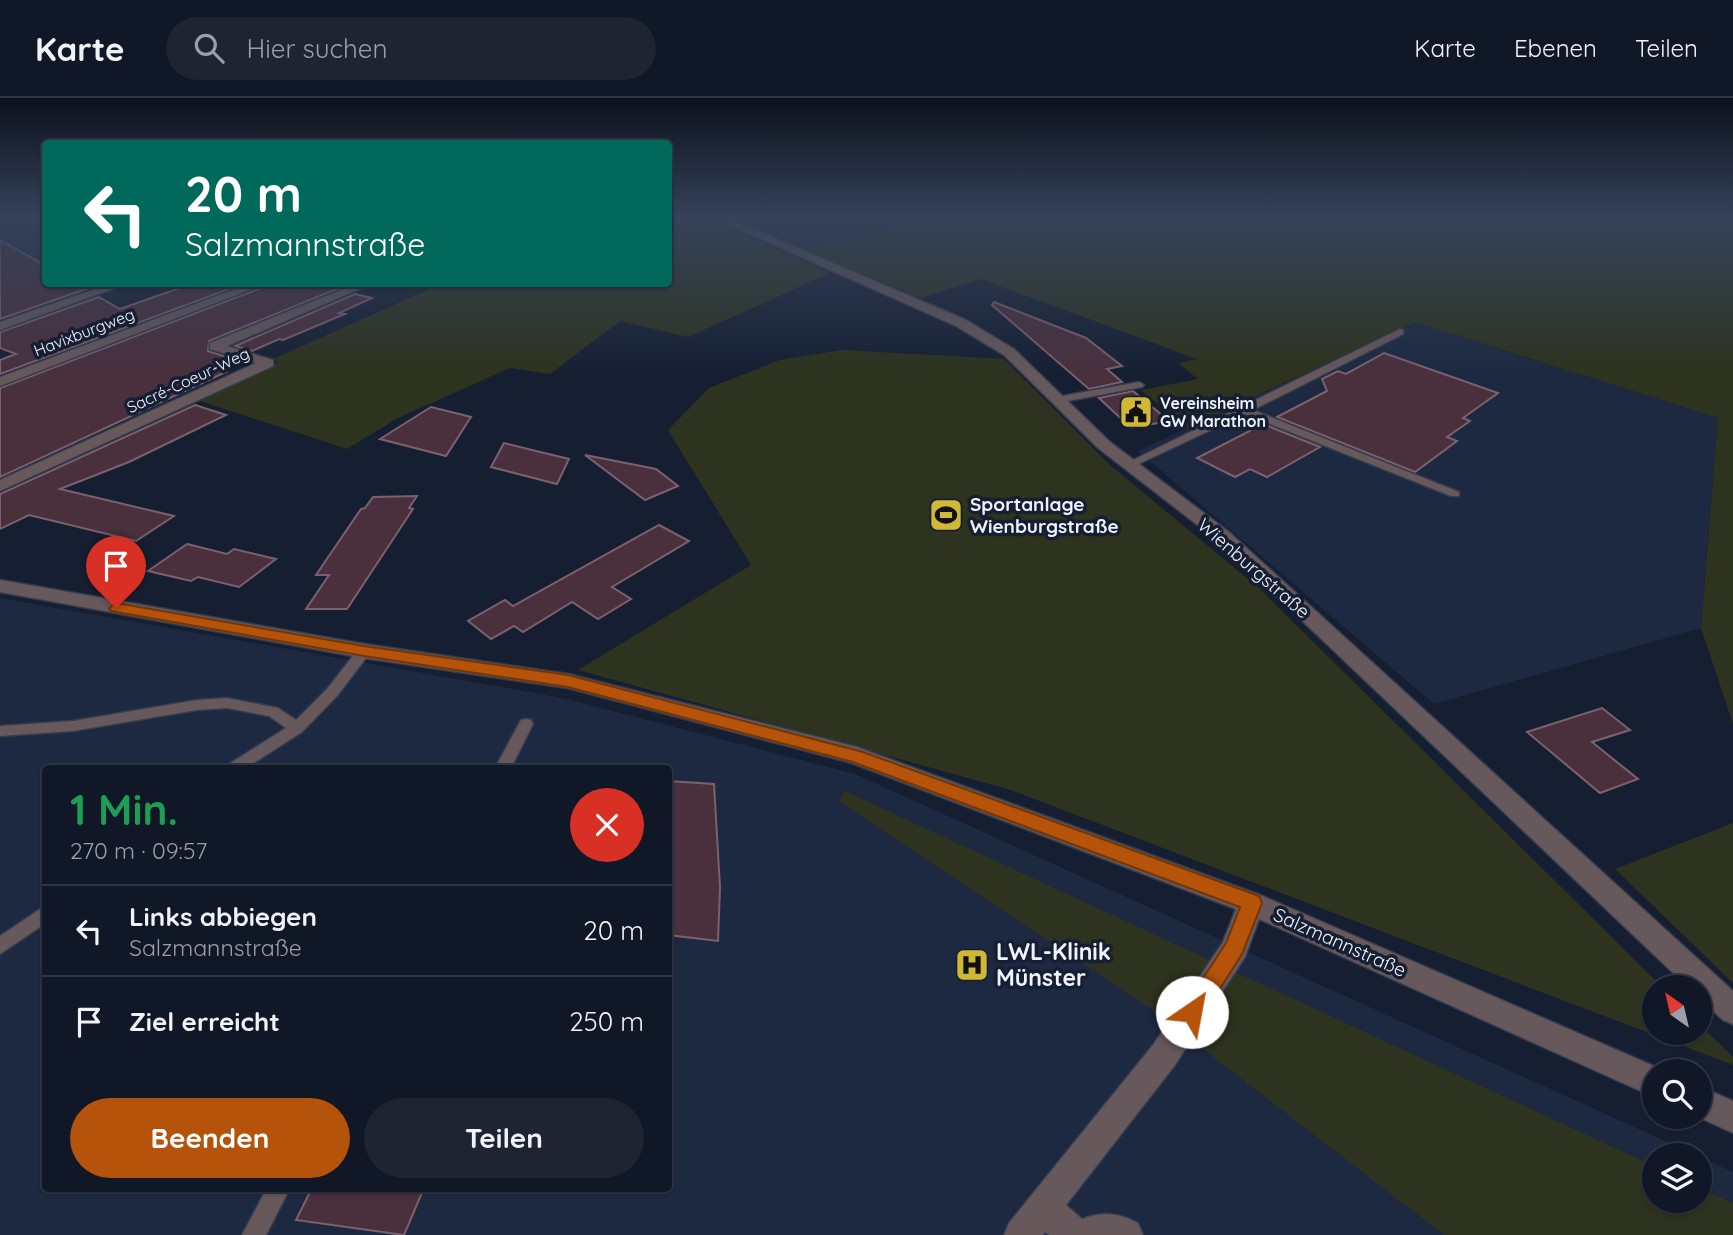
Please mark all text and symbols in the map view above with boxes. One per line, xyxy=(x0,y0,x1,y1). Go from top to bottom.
search box xyxy=(166,17,656,80)
text: Karte xyxy=(35,28,124,69)
icon: search xyxy=(190,29,228,67)
text: Hier suchen xyxy=(246,32,388,65)
text: Karte xyxy=(1414,33,1476,63)
text: Ebenen xyxy=(1514,33,1597,63)
text: Teilen xyxy=(1635,33,1698,63)
text: 20 m xyxy=(185,163,302,224)
icon: left xyxy=(70,168,161,259)
text: Salzmannstraße xyxy=(185,224,425,264)
street label: Havixburgweg xyxy=(31,304,137,360)
street label: Sacré-Coeur-Weg xyxy=(124,343,252,417)
public building icon: Vereinsheim GW Marathon xyxy=(1117,393,1155,431)
place label: Vereinsheim GW Marathon xyxy=(1160,393,1266,431)
place label: Sportanlage Wienburgstraße xyxy=(970,492,1119,538)
sports icon: Sportanlage Wienburgstraße xyxy=(927,496,965,534)
street label: Wienburgstraße xyxy=(1193,513,1315,623)
pin xyxy=(86,536,146,608)
icon: arrive xyxy=(97,547,135,585)
text: 1 Min. xyxy=(70,783,178,836)
button: close xyxy=(570,788,644,862)
text: 270 m · 09:57 xyxy=(70,836,207,865)
text: Links abbiegen xyxy=(129,900,317,933)
street label: Salzmannstraße xyxy=(1270,902,1410,982)
icon: left xyxy=(70,912,108,950)
text: 20 m xyxy=(583,914,644,947)
text: Salzmannstraße xyxy=(129,933,302,962)
place label: LWL-Klinik Münster xyxy=(996,937,1111,992)
hospital icon: LWL-Klinik Münster xyxy=(953,946,991,984)
position arrow xyxy=(1155,975,1229,1049)
north arrow xyxy=(1642,975,1712,1045)
map controls xyxy=(1642,975,1712,1213)
icon: arrive xyxy=(70,1003,108,1041)
text: Ziel erreicht xyxy=(129,1005,280,1038)
text: 250 m xyxy=(569,1005,644,1038)
button: search xyxy=(1642,1059,1712,1129)
button: Beenden xyxy=(70,1098,350,1178)
button: Teilen xyxy=(364,1098,644,1178)
button: layers xyxy=(1642,1143,1712,1213)

